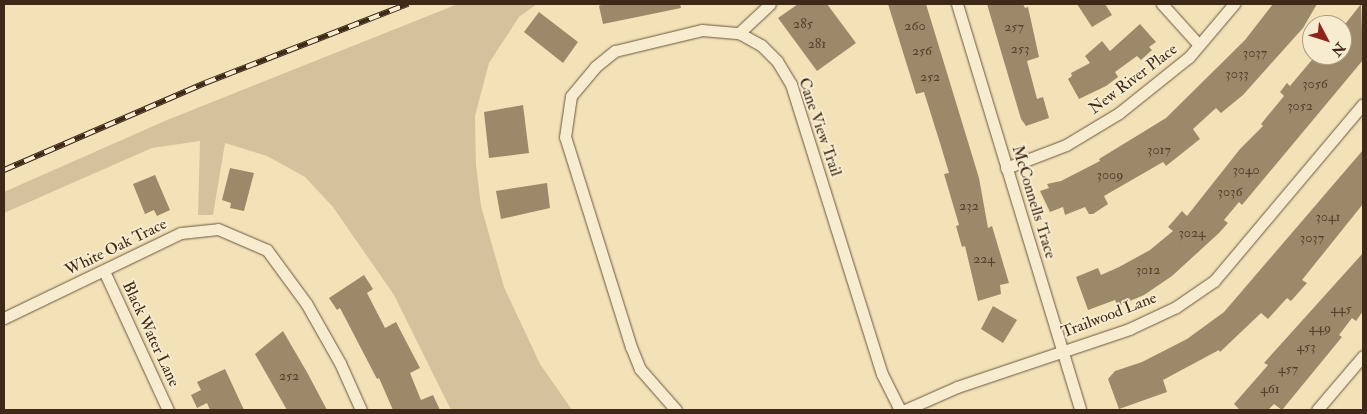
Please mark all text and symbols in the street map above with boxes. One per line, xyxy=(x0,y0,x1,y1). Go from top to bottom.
north arrow xyxy=(1302,15,1352,65)
house number: 285 xyxy=(793,16,813,32)
house number: 260 xyxy=(904,18,926,34)
house number: 257 xyxy=(1004,19,1024,35)
house number: 281 xyxy=(808,36,826,52)
text: N xyxy=(1328,39,1349,60)
street label: New River Place xyxy=(1085,40,1181,118)
house number: 253 xyxy=(1011,41,1029,57)
house number: 256 xyxy=(912,43,932,59)
house number: 3037 xyxy=(1243,45,1267,61)
house number: 3033 xyxy=(1225,66,1249,82)
house number: 252 xyxy=(920,69,940,85)
street label: Cane View Trail xyxy=(794,75,846,179)
house number: 3056 xyxy=(1302,76,1328,92)
house number: 3052 xyxy=(1287,98,1313,114)
house number: 3017 xyxy=(1147,142,1171,158)
street label: McConnells Trace xyxy=(1008,143,1060,261)
house number: 3040 xyxy=(1232,162,1260,178)
house number: 3009 xyxy=(1097,167,1123,183)
house number: 3036 xyxy=(1218,184,1242,200)
house number: 232 xyxy=(959,198,979,214)
house number: 3041 xyxy=(1315,209,1341,225)
street label: White Oak Trace xyxy=(62,214,170,280)
house number: 3024 xyxy=(1178,225,1206,241)
house number: 3037 xyxy=(1300,230,1324,246)
house number: 224 xyxy=(973,251,995,267)
house number: 3012 xyxy=(1136,262,1160,278)
street label: Black Water Lane xyxy=(118,278,184,390)
street label: Trailwood Lane xyxy=(1059,288,1159,342)
house number: 445 xyxy=(1330,301,1352,317)
house number: 449 xyxy=(1309,320,1331,336)
house number: 453 xyxy=(1296,339,1316,355)
house number: 457 xyxy=(1278,361,1298,377)
house number: 252 xyxy=(279,368,299,384)
house number: 461 xyxy=(1260,381,1280,397)

